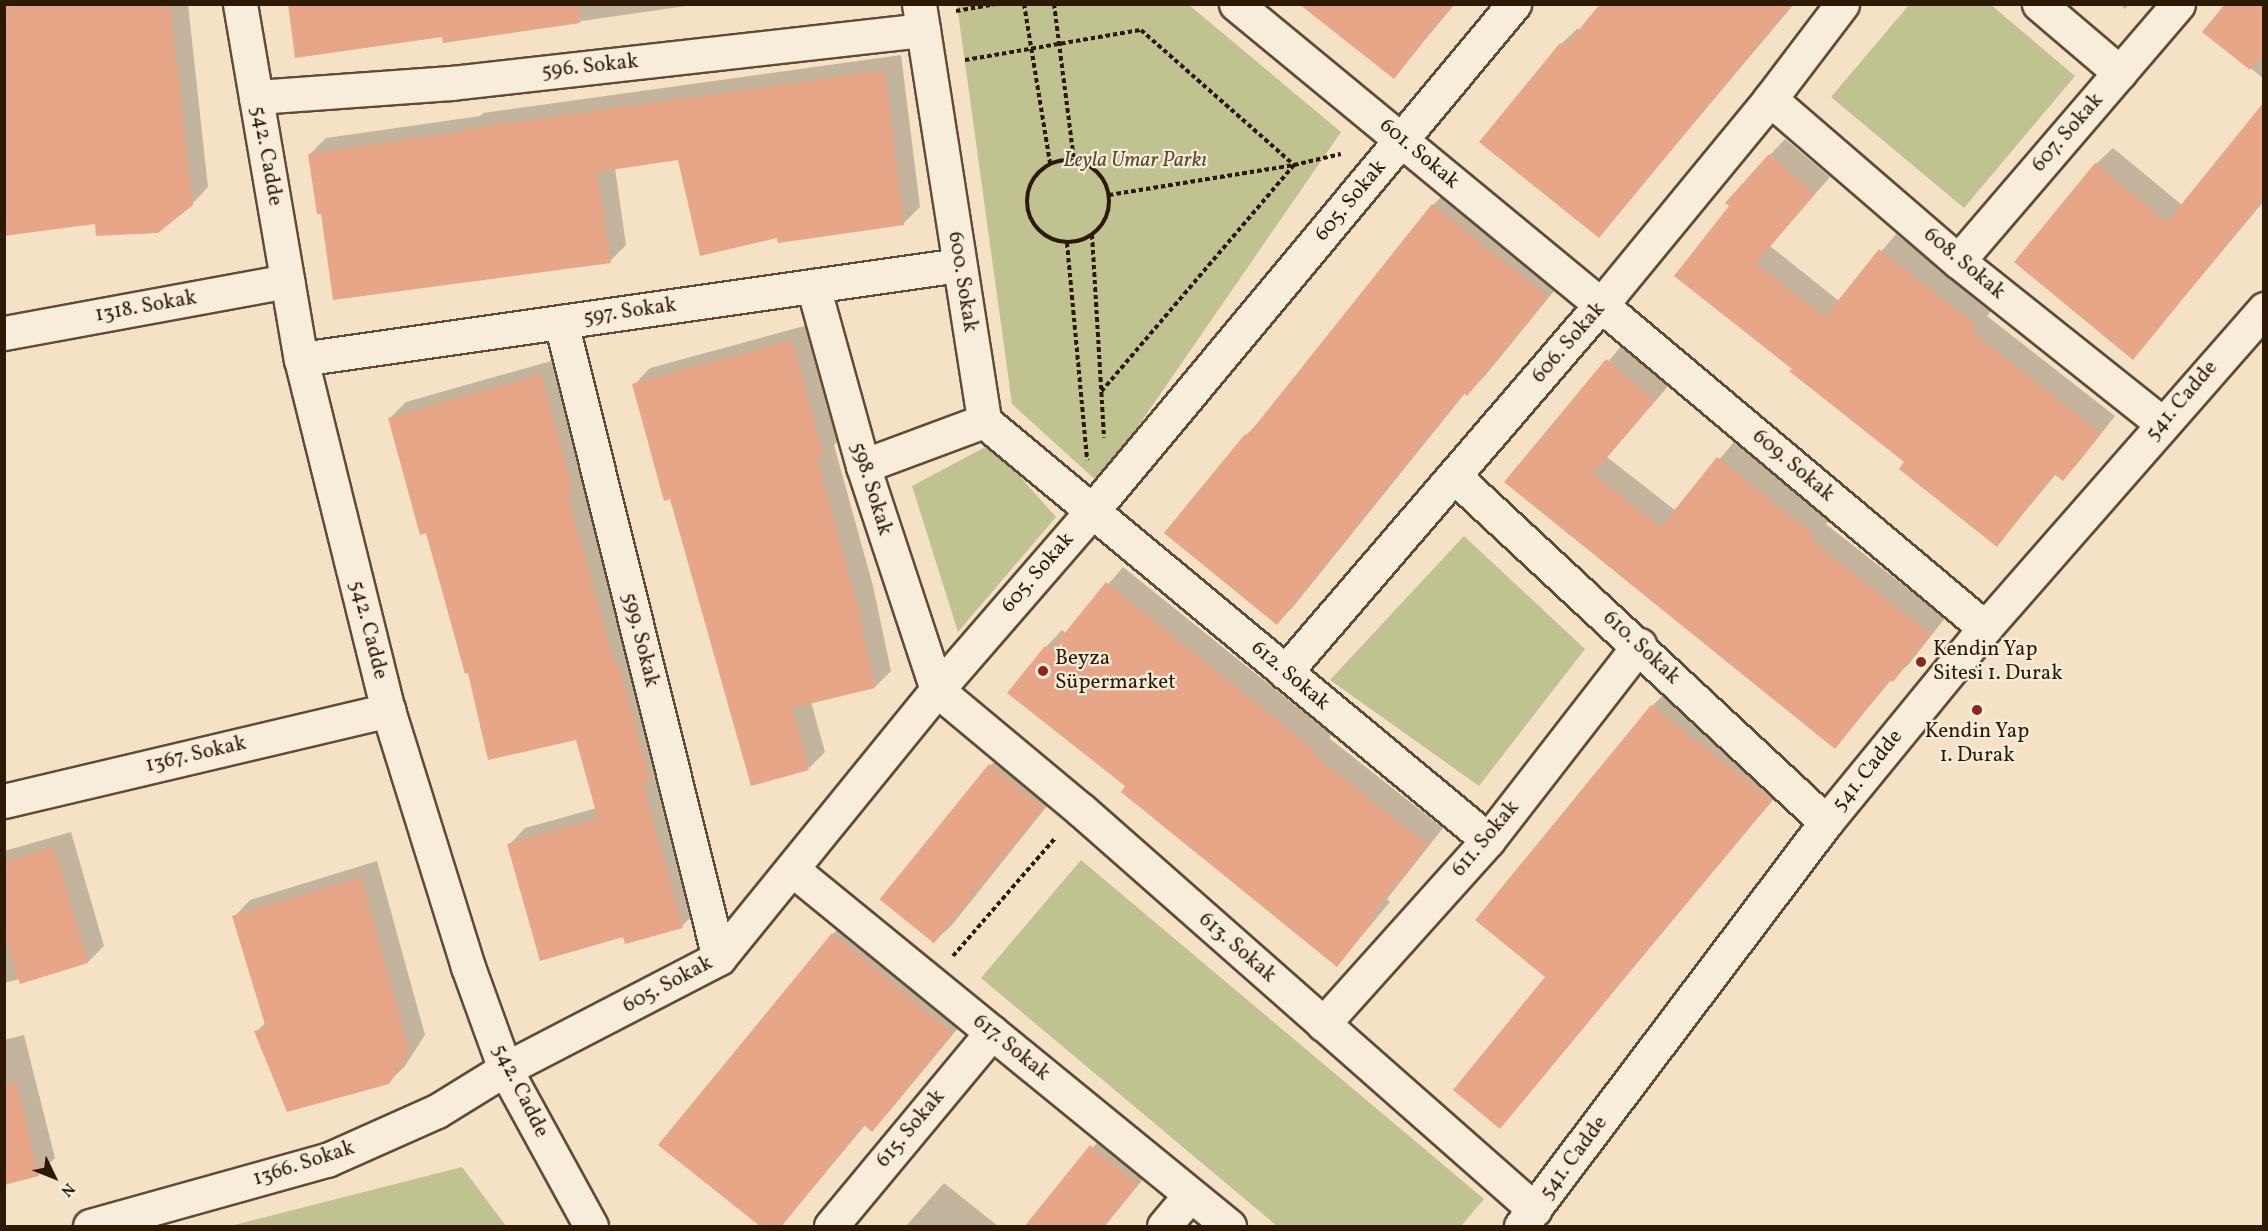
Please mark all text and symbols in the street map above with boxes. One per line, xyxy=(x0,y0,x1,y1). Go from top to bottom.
street label: 596. Sokak xyxy=(540,49,640,85)
street label: 607. Sokak xyxy=(2027,88,2109,178)
street label: 542. Cadde xyxy=(245,104,287,208)
street label: 601. Sokak xyxy=(1374,113,1464,195)
park label: Leyla Umar Parkı xyxy=(1063,148,1207,174)
street label: 605. Sokak xyxy=(1310,155,1392,247)
street label: 608. Sokak xyxy=(1918,223,2010,305)
street label: 600. Sokak xyxy=(942,230,982,334)
street label: 1318. Sokak xyxy=(93,286,199,328)
street label: 597. Sokak xyxy=(582,293,678,331)
street label: 606. Sokak xyxy=(1527,297,1611,389)
street label: 541. Cadde xyxy=(2140,356,2224,446)
street label: 609. Sokak xyxy=(1747,424,1839,508)
street label: 598. Sokak xyxy=(845,439,897,539)
street label: 605. Sokak xyxy=(996,528,1080,618)
street label: 542. Cadde xyxy=(344,578,392,682)
street label: 599. Sokak xyxy=(616,590,664,690)
street label: 610. Sokak xyxy=(1597,606,1685,690)
street label: 612. Sokak xyxy=(1245,636,1335,716)
place label: Kendin Yap Sitesi 1. Durak xyxy=(1933,637,2063,687)
place label: Beyza Süpermarket xyxy=(1055,646,1176,696)
marker: Kendin Yap Sitesi 1. Durak xyxy=(1914,655,1928,669)
marker: Beyza Süpermarket xyxy=(1036,664,1050,678)
marker: Kendin Yap 1. Durak xyxy=(1970,703,1984,717)
place label: Kendin Yap 1. Durak xyxy=(1924,719,2030,769)
street label: 541. Cadde xyxy=(1827,725,1909,817)
street label: 1367. Sokak xyxy=(143,731,249,779)
street label: 611. Sokak xyxy=(1447,796,1525,882)
street label: 613. Sokak xyxy=(1193,907,1281,989)
street label: 605. Sokak xyxy=(619,951,717,1019)
street label: 617. Sokak xyxy=(967,1009,1055,1087)
street label: 542. Cadde xyxy=(487,1040,553,1142)
street label: 615. Sokak xyxy=(871,1085,951,1173)
street label: 541. Cadde xyxy=(1535,1111,1613,1205)
street label: 1366. Sokak xyxy=(250,1136,358,1192)
north arrow xyxy=(24,1147,84,1207)
text: N xyxy=(55,1178,79,1201)

